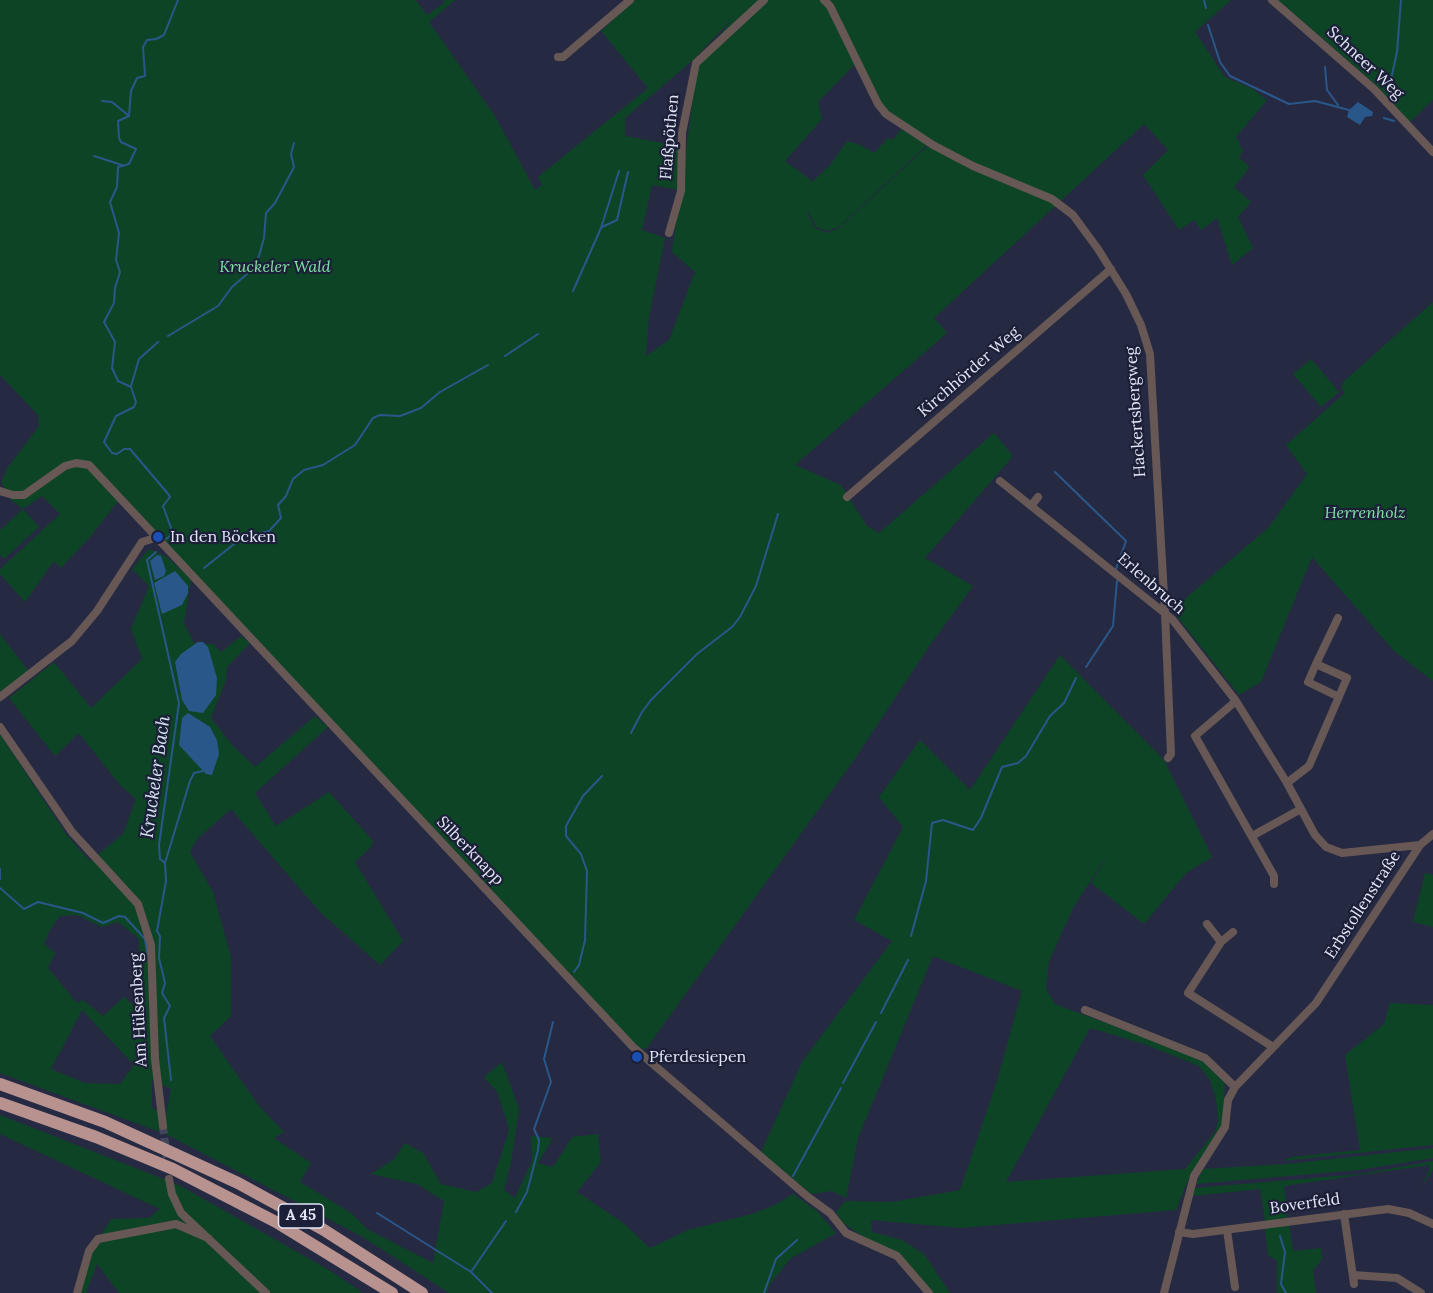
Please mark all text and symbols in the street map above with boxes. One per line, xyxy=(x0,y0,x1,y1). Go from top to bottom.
street label: Schneer Weg xyxy=(1323,23,1407,103)
street label: Flaßpöthen xyxy=(657,94,683,180)
park label: Kruckeler Wald xyxy=(219,257,331,277)
street label: Kirchhörder Weg xyxy=(914,323,1024,421)
street label: Hackertsbergweg xyxy=(1122,346,1150,478)
park label: Herrenholz xyxy=(1324,503,1406,523)
place label: In den Böcken xyxy=(170,527,276,547)
marker: In den Böcken xyxy=(151,530,165,544)
street label: Erlenbruch xyxy=(1113,549,1189,619)
water label: Kruckeler Bach xyxy=(137,714,175,840)
street label: Silberknapp xyxy=(432,813,508,889)
street label: Erbstollenstraße xyxy=(1321,848,1405,962)
street label: Am Hülsenberg xyxy=(126,953,152,1067)
place label: Pferdesiepen xyxy=(649,1047,746,1067)
marker: Pferdesiepen xyxy=(630,1050,644,1064)
street label: Boverfeld xyxy=(1269,1190,1341,1218)
road number: A 45 xyxy=(278,1204,324,1228)

